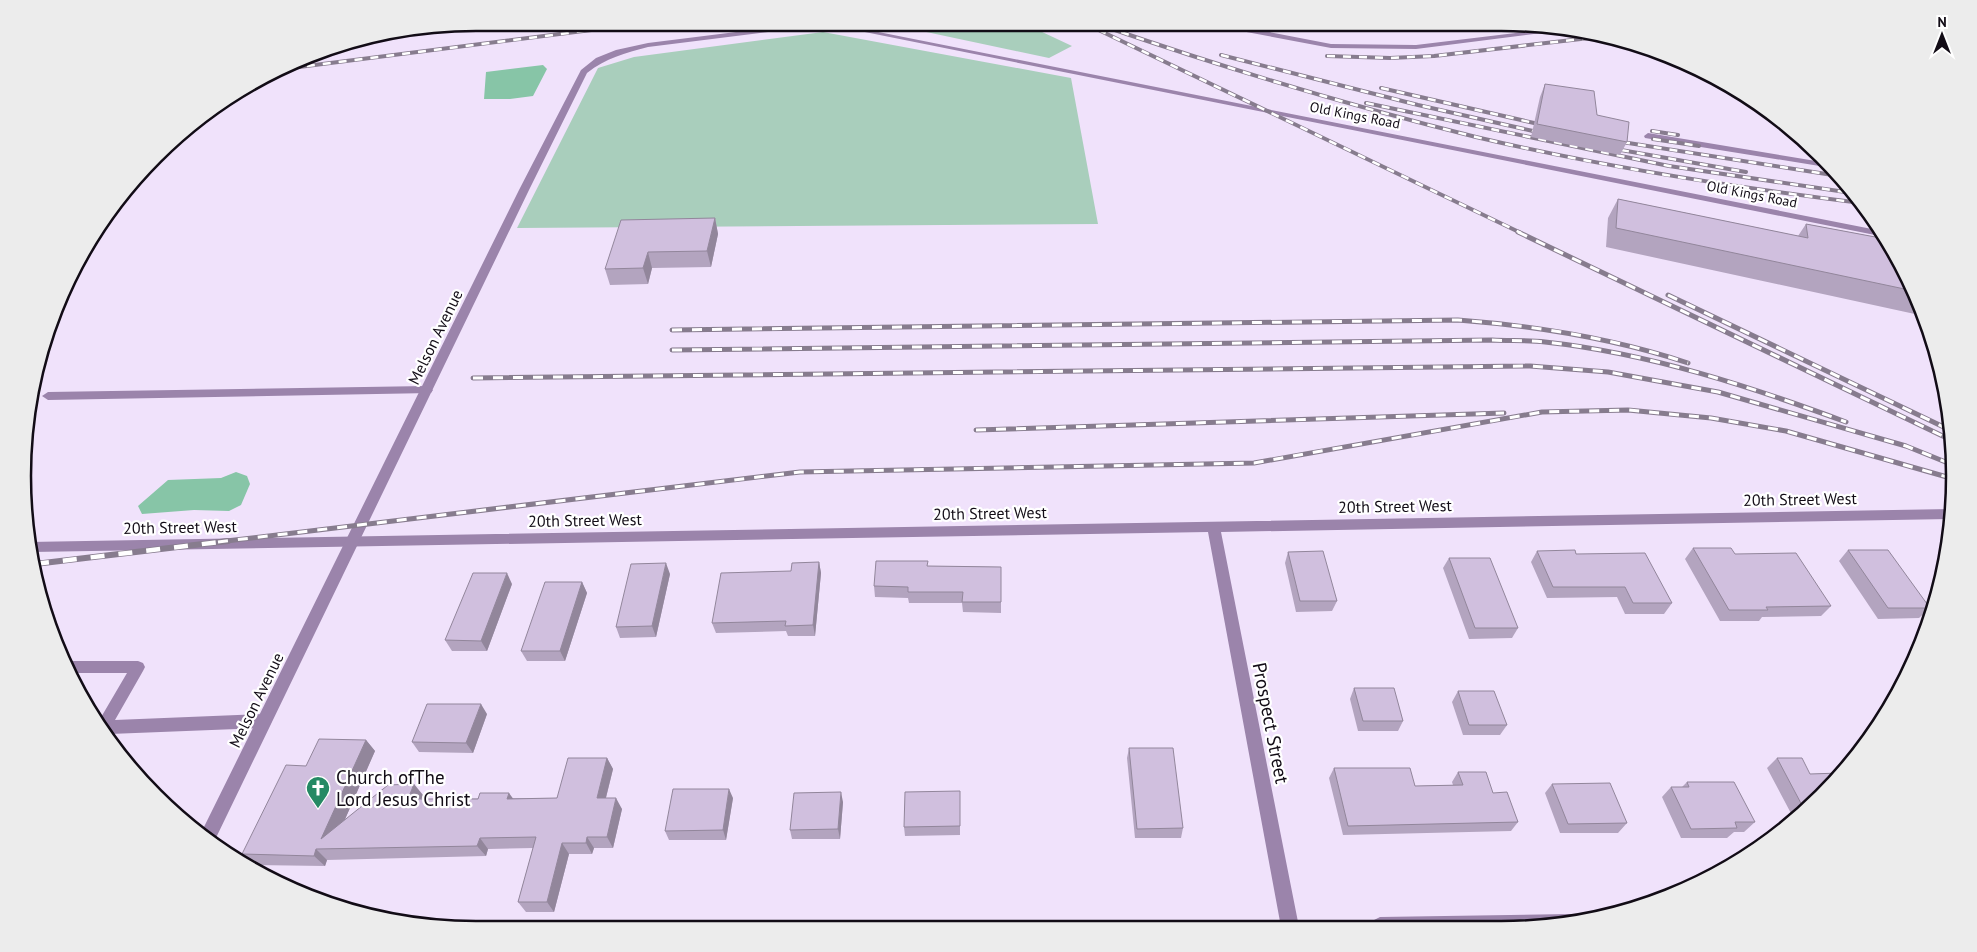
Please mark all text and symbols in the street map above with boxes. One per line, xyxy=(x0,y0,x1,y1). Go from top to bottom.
north arrow xyxy=(1917,10,1967,60)
text: N xyxy=(1937,13,1947,31)
street label: Old Kings Road xyxy=(1308,97,1402,133)
street label: Old Kings Road xyxy=(1705,176,1799,212)
street label: Melson Avenue xyxy=(403,286,467,388)
street label: 20th Street West xyxy=(1743,488,1858,510)
street label: 20th Street West xyxy=(1338,495,1453,517)
street label: 20th Street West xyxy=(933,502,1048,524)
street label: 20th Street West xyxy=(528,509,643,531)
street label: 20th Street West xyxy=(123,516,238,538)
street label: Melson Avenue xyxy=(224,649,288,751)
street label: Prospect Street xyxy=(1247,660,1295,786)
place label: Church ofThe Lord Jesus Christ xyxy=(336,765,471,811)
church icon: Church ofThe Lord Jesus Christ xyxy=(305,775,331,809)

